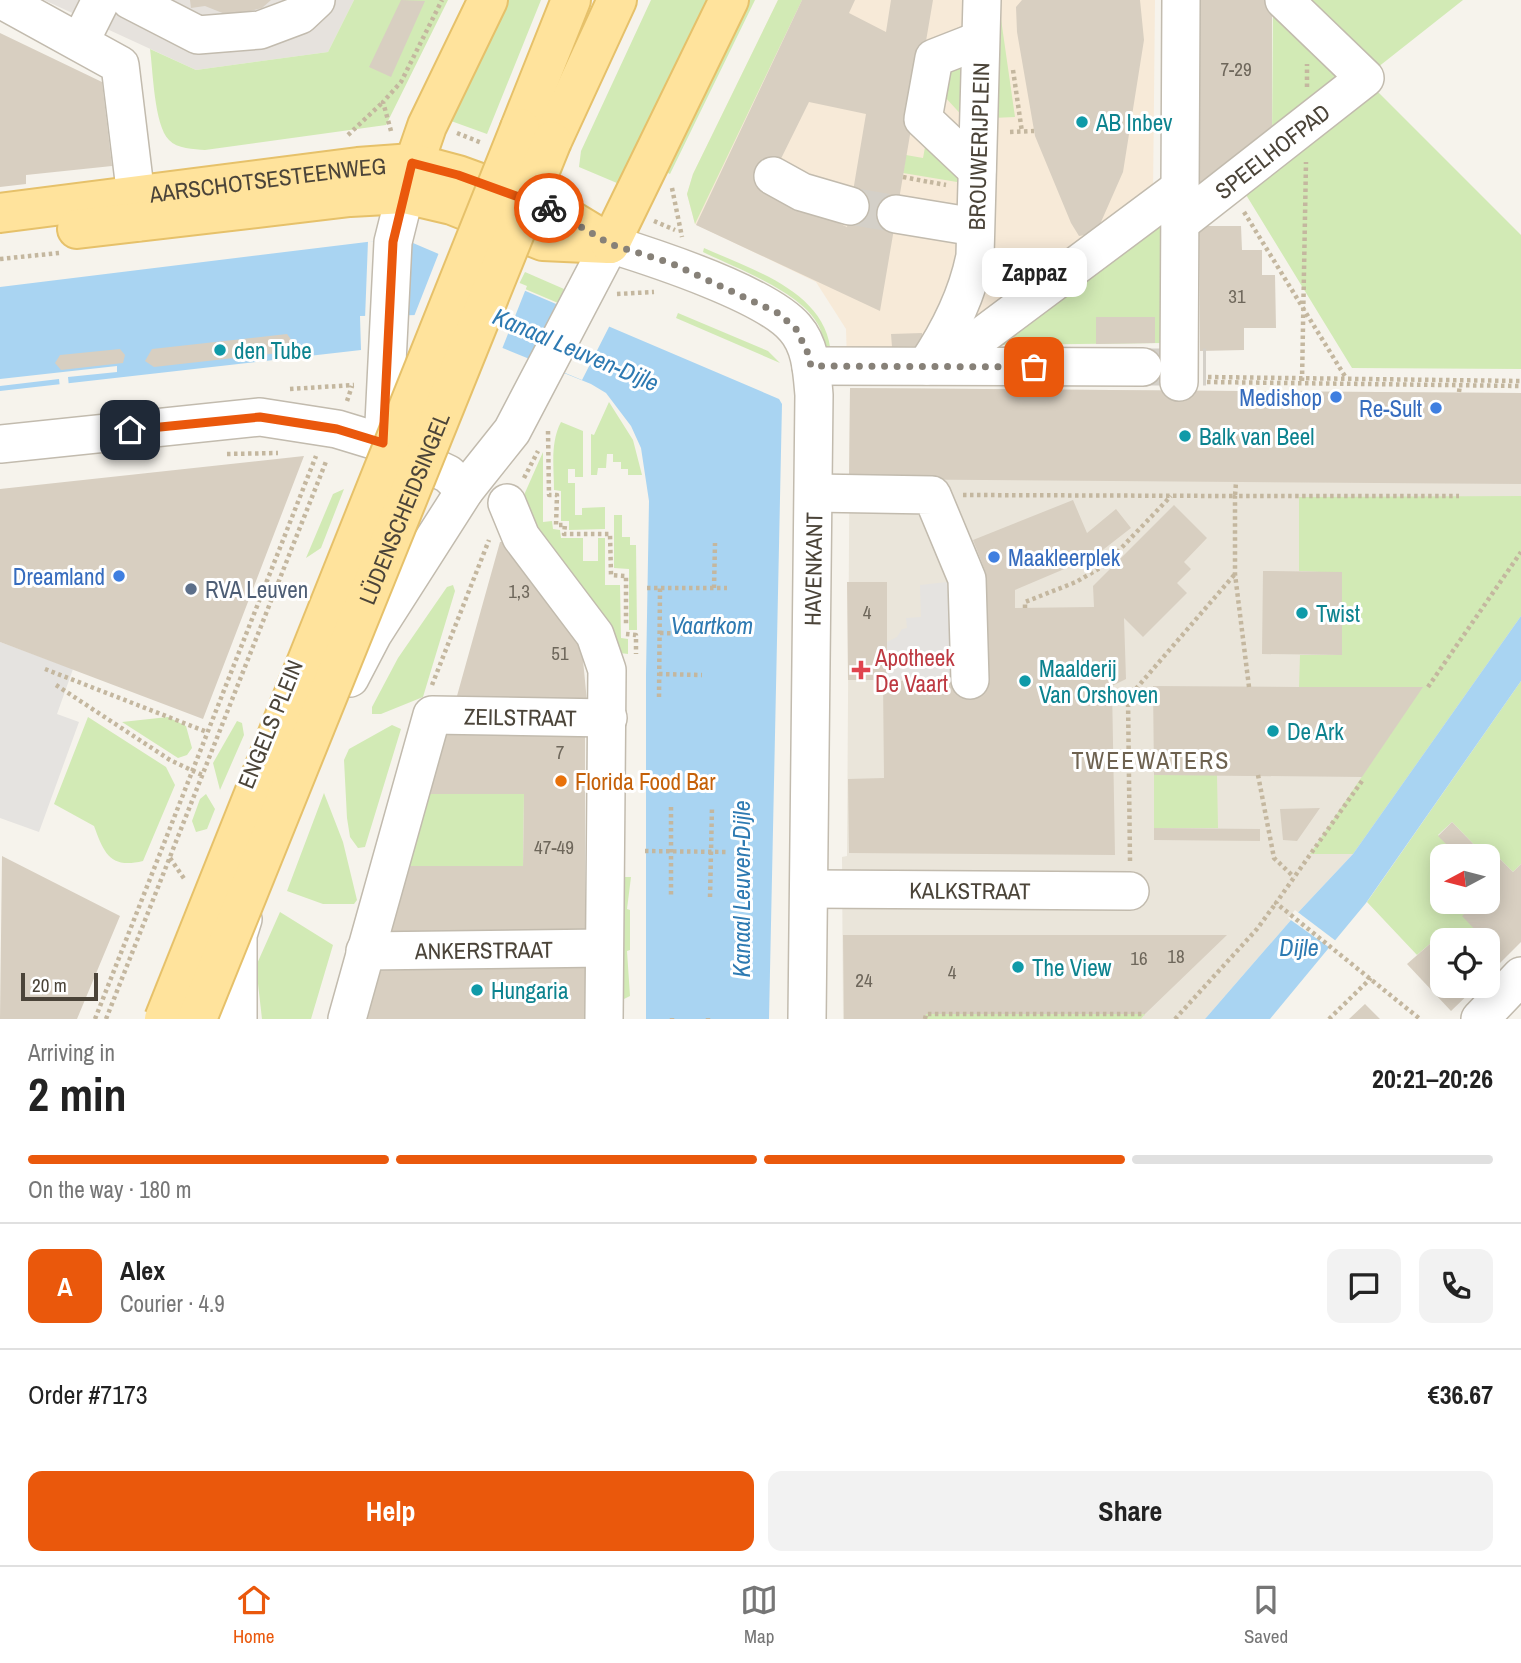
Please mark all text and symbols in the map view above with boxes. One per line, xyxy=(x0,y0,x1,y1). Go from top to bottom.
house number: 7-29 xyxy=(1220,56,1252,82)
street label: BROUWERIJPLEIN xyxy=(960,62,996,231)
street label: SPEELHOFPAD xyxy=(1208,96,1336,206)
place label: AB Inbev xyxy=(1095,107,1173,138)
marker: AB Inbev xyxy=(1074,114,1090,130)
street label: AARSCHOTSESTEENWEG xyxy=(147,150,387,209)
courier xyxy=(514,173,584,243)
icon: bike xyxy=(530,189,568,227)
callout: Zappaz xyxy=(982,248,1086,297)
text: Zappaz xyxy=(1002,257,1067,288)
house number: 31 xyxy=(1228,283,1246,309)
water label: Kanaal Leuven-Dijle xyxy=(488,300,664,398)
place label: den Tube xyxy=(234,335,312,366)
pin xyxy=(1004,337,1064,397)
marker: den Tube xyxy=(212,342,228,358)
icon: bag xyxy=(1015,348,1053,386)
place label: Medishop xyxy=(1239,382,1322,413)
marker: Medishop xyxy=(1328,389,1344,405)
place label: Re-Sult xyxy=(1359,393,1422,424)
pin xyxy=(100,400,160,460)
marker: Re-Sult xyxy=(1428,400,1444,416)
street label: LÜDENSCHEIDSINGEL xyxy=(351,407,456,609)
icon: home xyxy=(111,411,149,449)
place label: Balk van Beel xyxy=(1199,421,1314,452)
marker: Balk van Beel xyxy=(1177,428,1193,444)
street label: HAVENKANT xyxy=(797,511,829,626)
place label: Maakleerplek xyxy=(1008,542,1121,573)
marker: Maakleerplek xyxy=(986,549,1002,565)
place label: Dreamland xyxy=(13,561,105,592)
marker: Dreamland xyxy=(111,568,127,584)
place label: RVA Leuven xyxy=(205,574,308,605)
house number: 1,3 xyxy=(508,578,530,604)
marker: RVA Leuven xyxy=(183,581,199,597)
place label: Twist xyxy=(1316,598,1360,629)
house number: 4 xyxy=(863,599,872,625)
marker: Twist xyxy=(1294,605,1310,621)
water label: Vaartkom xyxy=(671,609,753,641)
house number: 51 xyxy=(551,640,569,666)
place label: Apotheek De Vaart xyxy=(874,642,955,699)
place label: Maalderij Van Orshoven xyxy=(1039,653,1158,710)
street label: ENGELS PLEIN xyxy=(230,655,310,793)
marker: Apotheek De Vaart xyxy=(853,662,869,678)
marker: Maalderij Van Orshoven xyxy=(1017,673,1033,689)
street label: ZEILSTRAAT xyxy=(464,700,578,733)
place label: De Ark xyxy=(1287,716,1344,747)
marker: De Ark xyxy=(1265,723,1281,739)
house number: 7 xyxy=(556,739,565,765)
district label: TWEEWATERS xyxy=(1072,744,1230,776)
place label: Florida Food Bar xyxy=(575,766,716,797)
marker: Florida Food Bar xyxy=(553,773,569,789)
water label: Kanaal Leuven-Dijle xyxy=(725,800,757,978)
house number: 47-49 xyxy=(534,834,574,860)
north arrow xyxy=(1430,844,1500,914)
map controls xyxy=(1430,844,1500,998)
street label: KALKSTRAAT xyxy=(909,874,1031,906)
button: locate xyxy=(1430,928,1500,998)
water label: Dijle xyxy=(1279,931,1319,963)
street label: ANKERSTRAAT xyxy=(414,933,554,966)
house number: 18 xyxy=(1167,943,1185,969)
house number: 16 xyxy=(1130,945,1148,971)
place label: The View xyxy=(1032,952,1112,983)
house number: 4 xyxy=(948,959,957,985)
marker: The View xyxy=(1010,959,1026,975)
house number: 24 xyxy=(855,967,873,993)
scale bar xyxy=(21,970,98,1002)
text: 20 m xyxy=(32,972,67,998)
place label: Hungaria xyxy=(491,975,569,1006)
marker: Hungaria xyxy=(469,982,485,998)
text: Arriving in xyxy=(28,1037,115,1068)
text: 20:21–20:26 xyxy=(1372,1061,1493,1096)
text: 2 min xyxy=(28,1063,127,1125)
text: On the way · 180 m xyxy=(28,1174,192,1205)
button: chat xyxy=(1327,1249,1401,1323)
button: phone xyxy=(1419,1249,1493,1323)
text: Alex xyxy=(120,1253,165,1288)
text: A xyxy=(57,1269,73,1304)
text: Courier · 4.9 xyxy=(120,1288,225,1319)
text: Order #7173 xyxy=(28,1377,148,1412)
text: €36.67 xyxy=(1428,1377,1493,1412)
button: Help xyxy=(28,1471,754,1551)
button: Share xyxy=(768,1471,1493,1551)
tab: Home xyxy=(233,1581,274,1649)
tab: Map xyxy=(740,1581,778,1649)
tab: Saved xyxy=(1244,1581,1288,1649)

